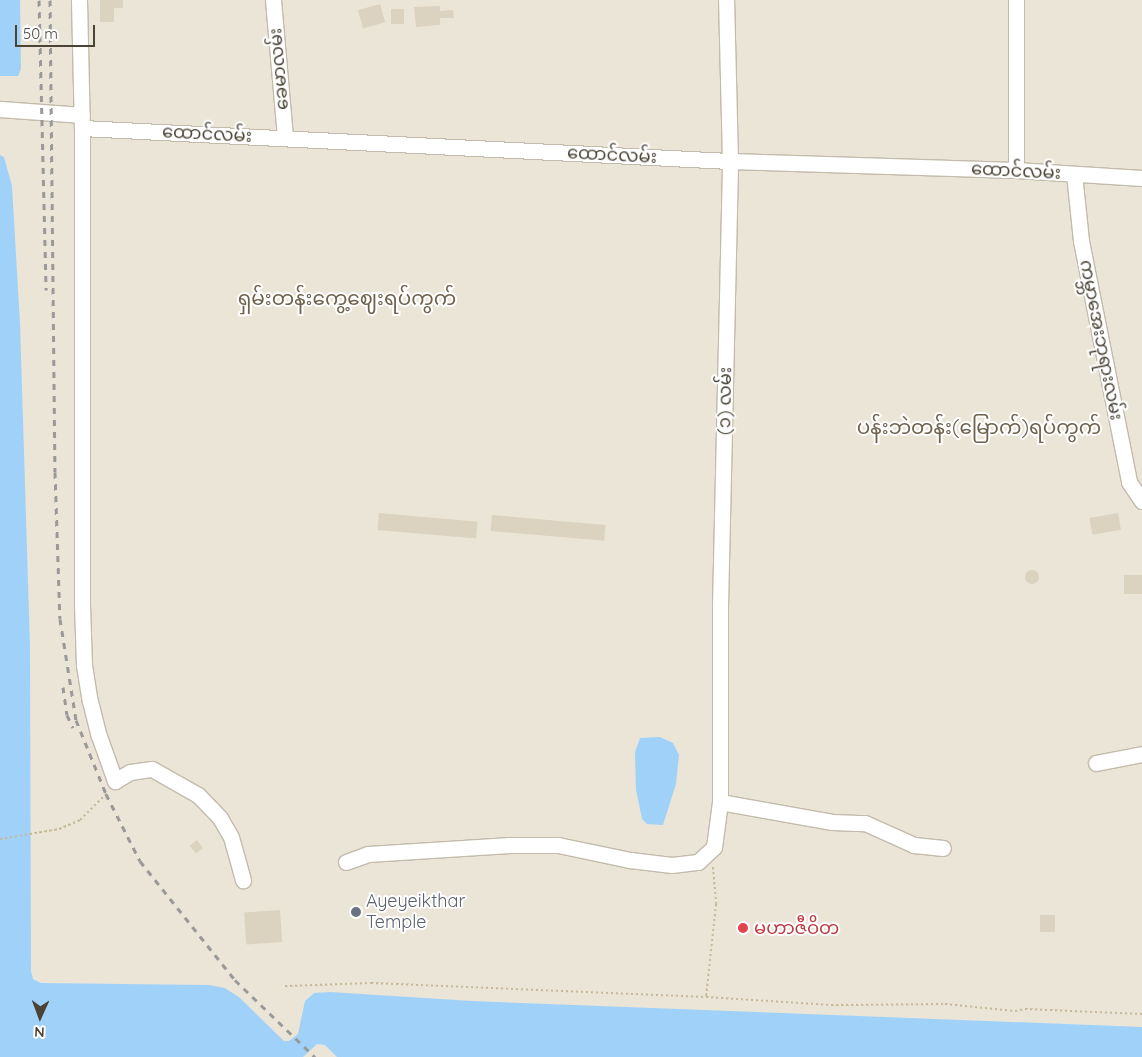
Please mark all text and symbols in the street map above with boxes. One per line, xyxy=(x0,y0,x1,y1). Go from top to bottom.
scale bar xyxy=(18,15,98,47)
text: 50 m xyxy=(23,24,58,43)
street label: ခေမာလမ်း xyxy=(265,27,293,111)
street label: ထောင်လမ်း xyxy=(162,121,252,147)
street label: ထောင်လမ်း xyxy=(567,142,657,168)
street label: ထောင်လမ်း xyxy=(971,158,1061,184)
street label: ကမ္ဘာအေးဘုရားလမ်း xyxy=(1075,258,1127,422)
district label: ရှမ်းတန်းကွေ့ဈေးရပ်ကွက် xyxy=(238,285,456,309)
street label: (၁) လမ်း xyxy=(714,367,736,435)
district label: ပန်းဘဲတန်း(မြောက်)ရပ်ကွက် xyxy=(857,414,1101,438)
place label: Ayeyeikthar Temple xyxy=(366,891,465,934)
marker: Ayeyeikthar Temple xyxy=(350,906,362,918)
place label: မဟာဇီဝိတ xyxy=(754,917,839,939)
marker: မဟာဇီဝိတ xyxy=(736,921,750,935)
north arrow xyxy=(15,992,65,1042)
text: N xyxy=(34,1023,45,1041)

